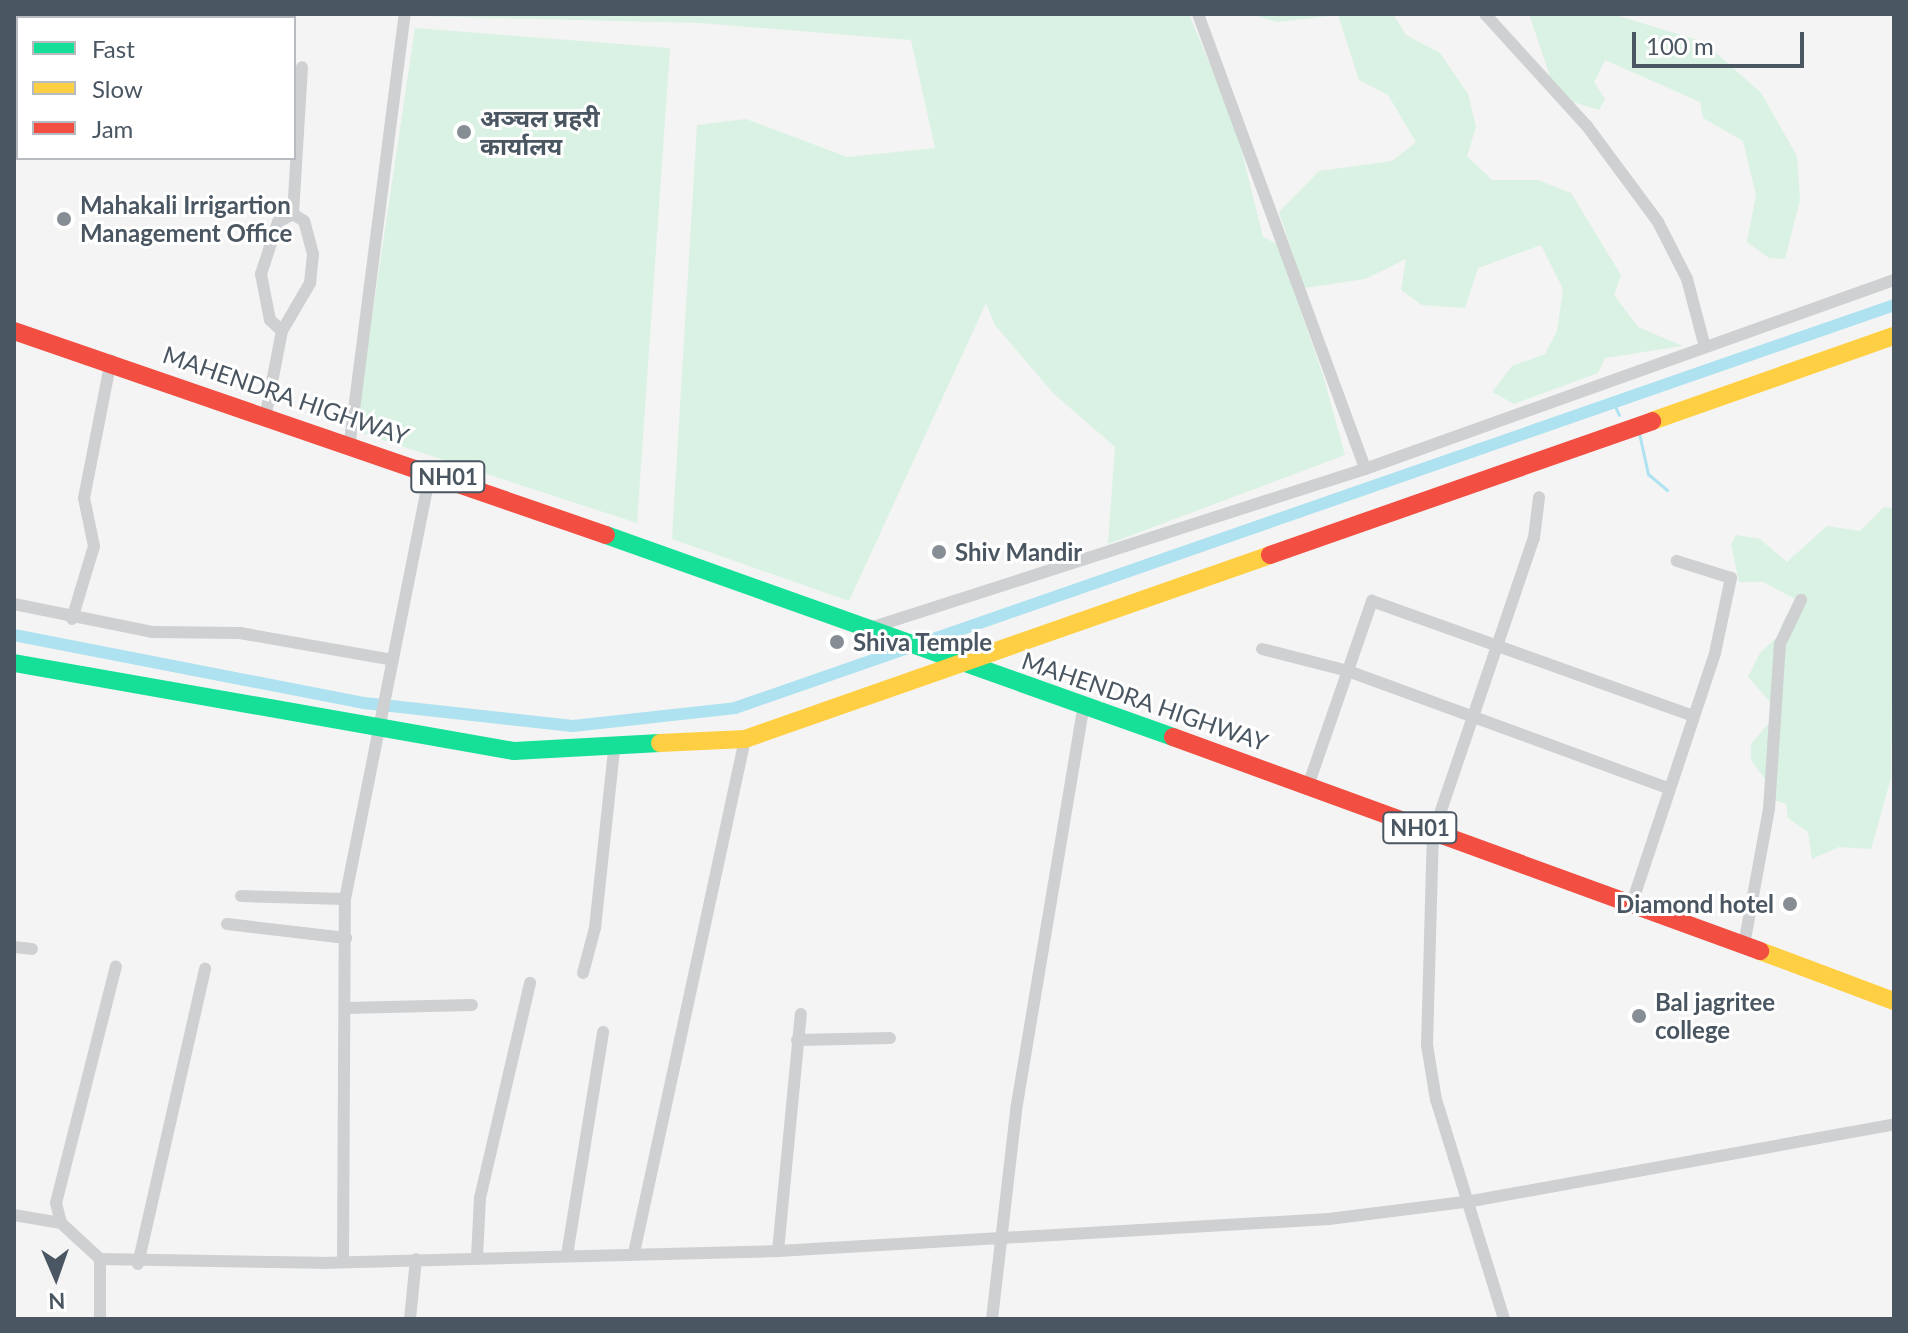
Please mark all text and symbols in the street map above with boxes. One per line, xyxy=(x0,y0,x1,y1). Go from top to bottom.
legend xyxy=(16,16,296,160)
scale bar xyxy=(1636,16,1808,66)
text: 100 m xyxy=(1646,31,1714,60)
text: Fast xyxy=(92,34,135,63)
text: Slow xyxy=(92,74,143,103)
place label: अञ्चल प्रहरी कार्यालय xyxy=(480,104,600,160)
text: Jam xyxy=(92,114,133,143)
marker: अञ्चल प्रहरी कार्यालय xyxy=(455,123,473,141)
place label: Mahakali Irrigartion Management Office xyxy=(80,191,292,247)
marker: Mahakali Irrigartion Management Office xyxy=(55,210,73,228)
street label: MAHENDRA HIGHWAY xyxy=(159,339,413,451)
road number: NH01 xyxy=(410,459,486,495)
place label: Shiv Mandir xyxy=(955,538,1083,566)
marker: Shiv Mandir xyxy=(930,543,948,561)
place label: Shiva Temple xyxy=(853,628,993,656)
marker: Shiva Temple xyxy=(828,633,846,651)
street label: MAHENDRA HIGHWAY xyxy=(1018,645,1272,757)
road number: NH01 xyxy=(1382,810,1458,846)
place label: Diamond hotel xyxy=(1616,890,1774,918)
marker: Diamond hotel xyxy=(1781,895,1799,913)
place label: Bal jagritee college xyxy=(1655,988,1775,1044)
marker: Bal jagritee college xyxy=(1630,1007,1648,1025)
north arrow xyxy=(16,1237,96,1317)
text: N xyxy=(48,1288,66,1315)

